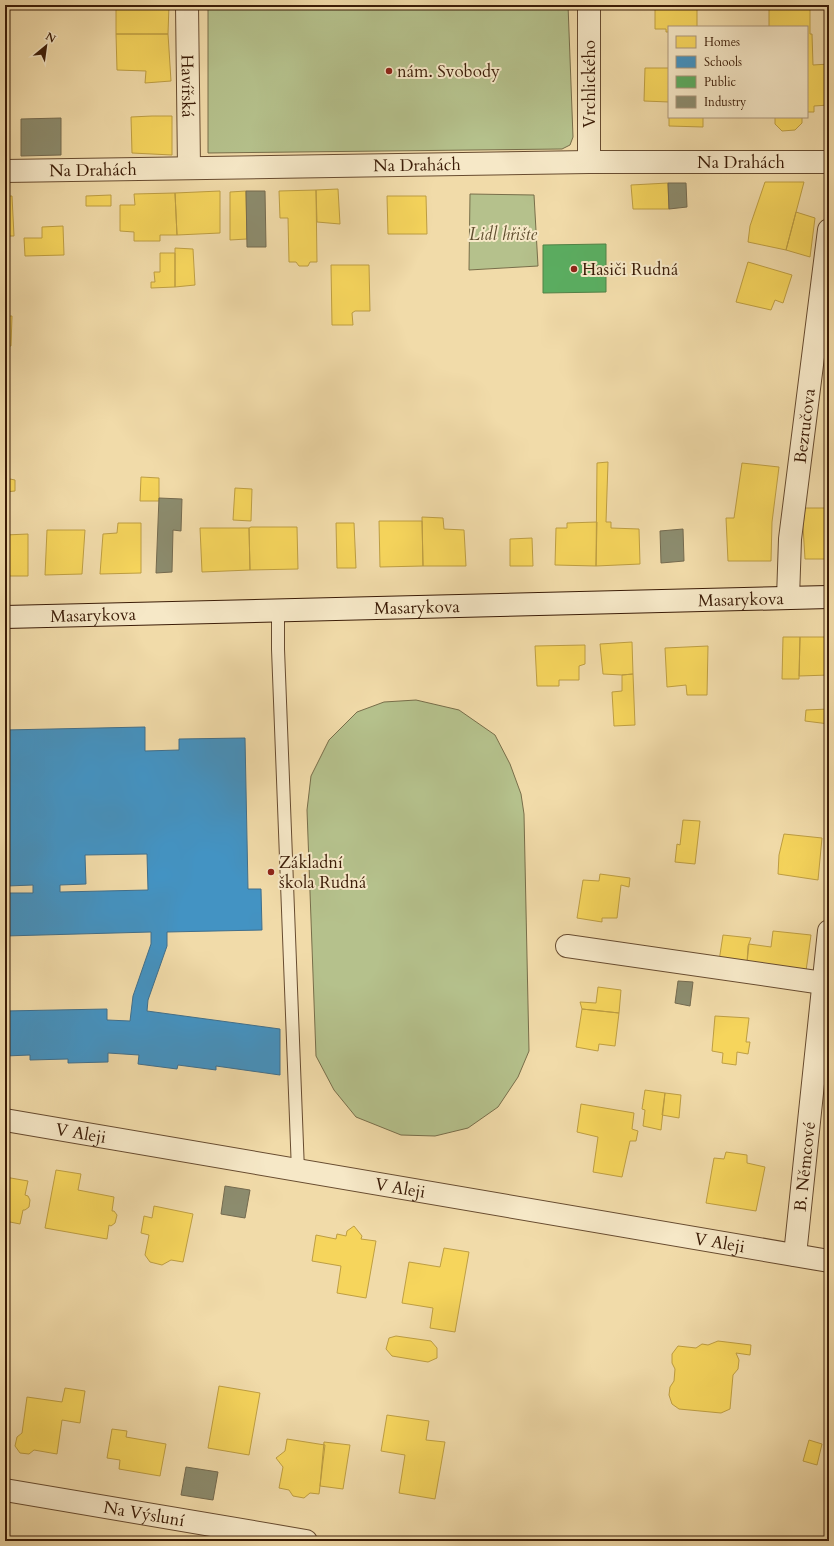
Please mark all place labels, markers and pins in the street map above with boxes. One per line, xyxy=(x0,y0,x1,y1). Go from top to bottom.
place label: nám. Svobody xyxy=(397,60,500,83)
marker: nám. Svobody xyxy=(384,66,394,76)
place label: Hasiči Rudná xyxy=(582,258,679,281)
marker: Hasiči Rudná xyxy=(569,264,579,274)
place label: Základní škola Rudná xyxy=(279,851,367,894)
marker: Základní škola Rudná xyxy=(266,867,276,877)

